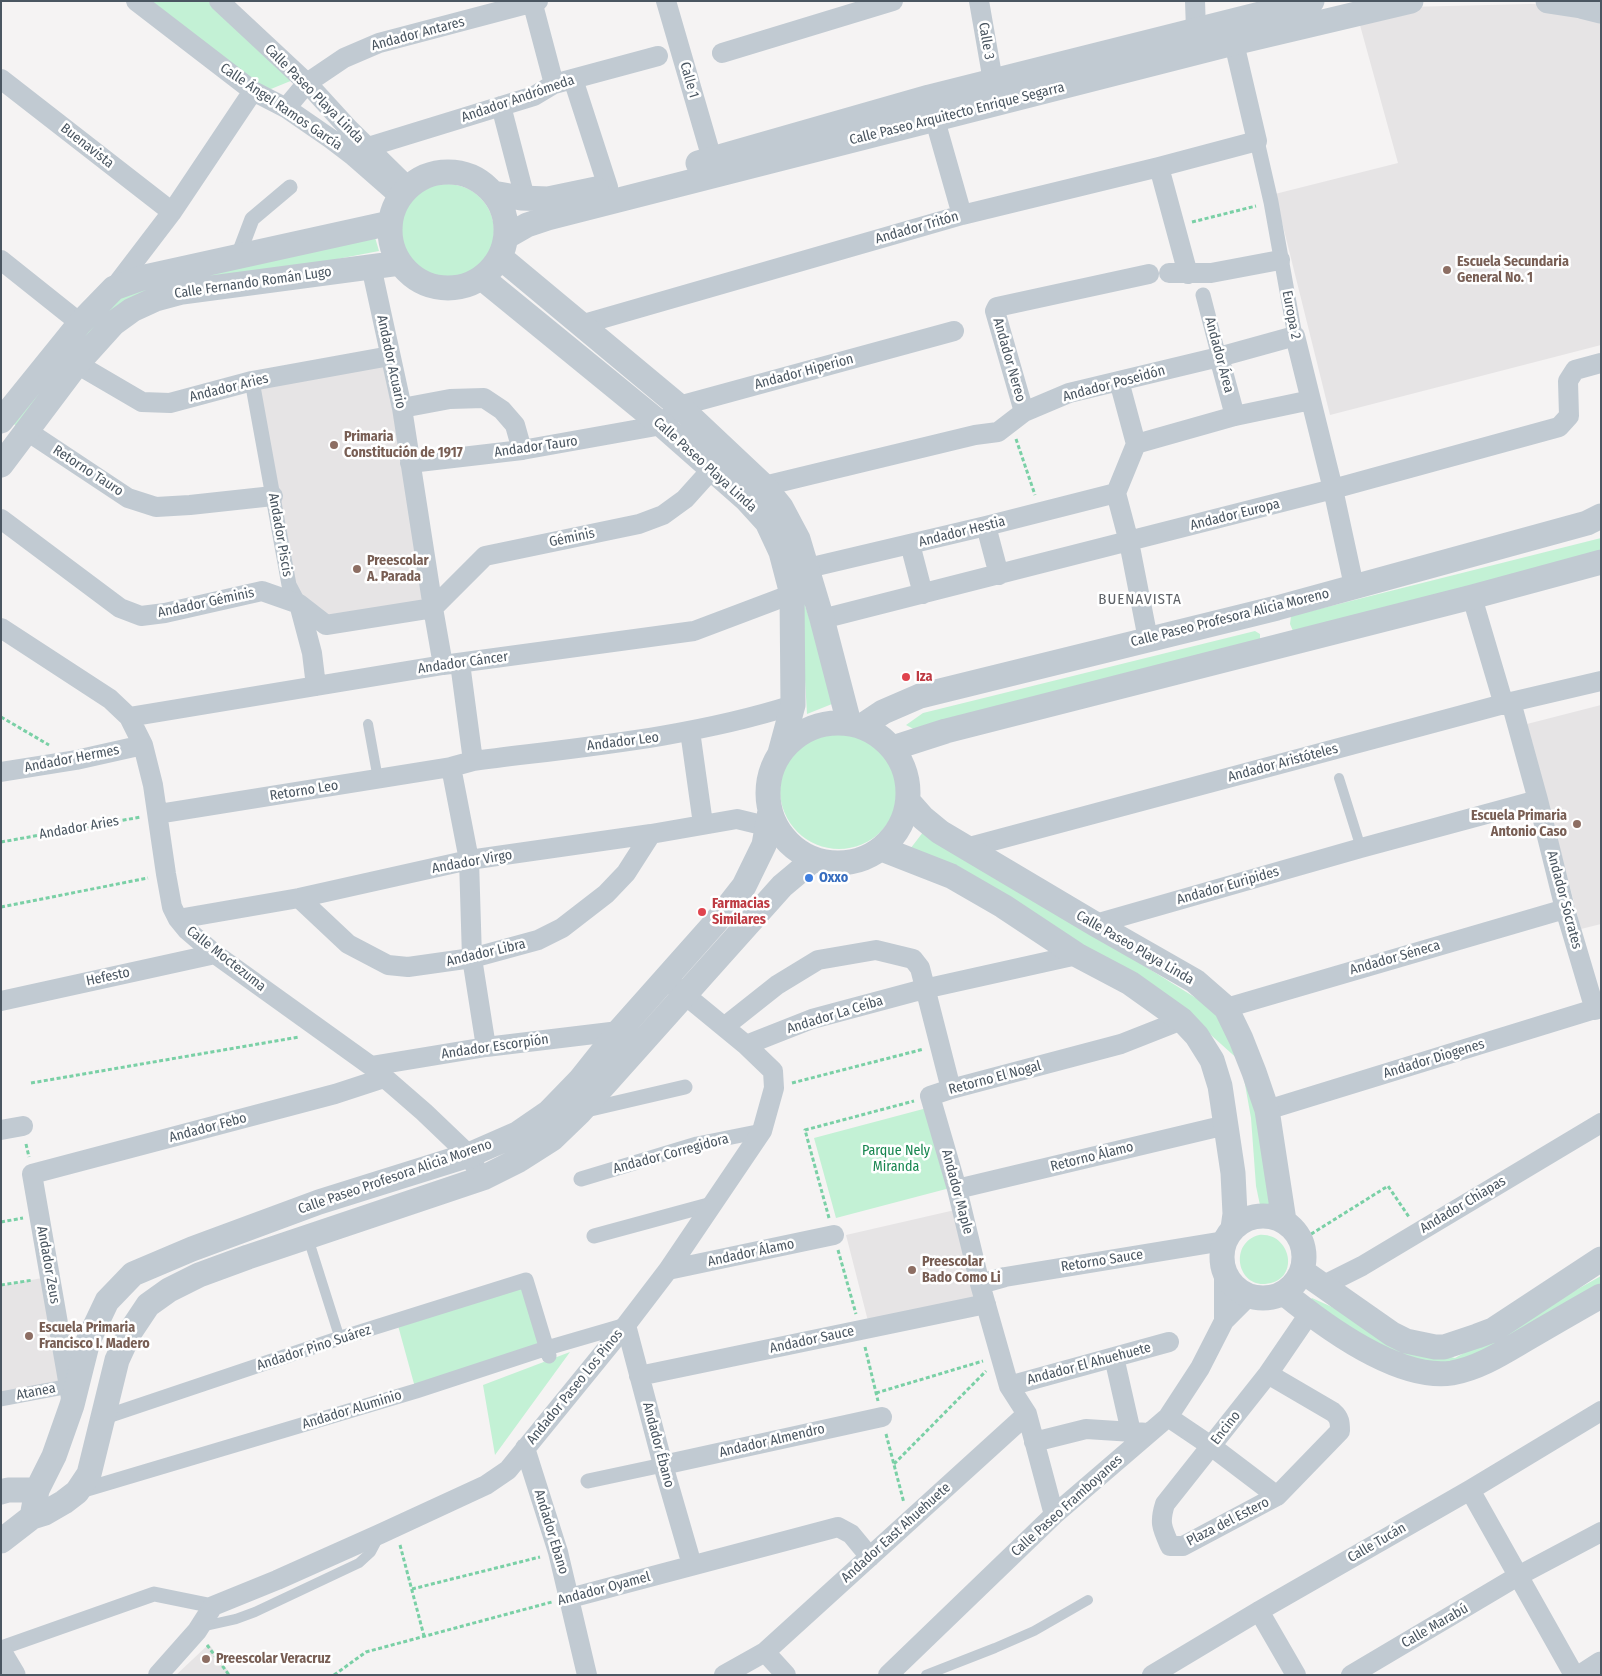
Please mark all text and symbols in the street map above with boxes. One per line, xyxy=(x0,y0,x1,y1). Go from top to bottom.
street label: Andador Antares xyxy=(370,14,466,54)
street label: Calle 3 xyxy=(974,21,998,61)
street label: Calle Paseo Playa Linda xyxy=(261,41,367,147)
street label: Calle Ángel Ramos García xyxy=(217,60,345,154)
street label: Calle 1 xyxy=(676,60,702,100)
street label: Andador Andrómeda xyxy=(459,72,577,126)
street label: Calle Paseo Arquitecto Enrique Segarra xyxy=(848,79,1066,149)
street label: Buenavista xyxy=(57,120,117,172)
street label: Andador Tritón xyxy=(873,208,961,248)
place label: Escuela Secundaria General No. 1 xyxy=(1457,254,1569,286)
street label: Calle Fernando Román Lugo xyxy=(173,264,333,302)
marker: Escuela Secundaria General No. 1 xyxy=(1441,264,1453,276)
street label: Europa 2 xyxy=(1278,289,1304,341)
street label: Andador Acuario xyxy=(373,314,409,410)
street label: Andador Área xyxy=(1201,315,1237,395)
street label: Andador Nereo xyxy=(989,316,1029,404)
street label: Andador Hiperion xyxy=(753,351,855,393)
street label: Andador Poseidón xyxy=(1061,362,1167,406)
street label: Andador Aries xyxy=(188,370,270,406)
street label: Calle Paseo Playa Linda xyxy=(650,414,760,516)
place label: Primaria Constitución de 1917 xyxy=(344,429,463,462)
street label: Andador Tauro xyxy=(493,433,579,461)
marker: Primaria Constitución de 1917 xyxy=(328,439,340,451)
street label: Retorno Tauro xyxy=(50,442,126,500)
street label: Andador Piscis xyxy=(264,492,296,578)
street label: Andador Europa xyxy=(1188,496,1282,534)
street label: Andador Hestia xyxy=(917,513,1007,551)
street label: Géminis xyxy=(548,525,596,551)
place label: Preescolar A. Parada xyxy=(367,553,429,586)
marker: Preescolar A. Parada xyxy=(351,563,363,575)
street label: Andador Géminis xyxy=(156,585,256,621)
street label: Calle Paseo Profesora Alicia Moreno xyxy=(1129,585,1331,651)
district label: BUENAVISTA xyxy=(1097,591,1183,609)
street label: Andador Cáncer xyxy=(417,648,509,678)
place label: Iza xyxy=(916,669,932,685)
marker: Iza xyxy=(900,671,912,683)
street label: Andador Leo xyxy=(586,729,660,755)
street label: Andador Aristóteles xyxy=(1226,740,1340,786)
street label: Andador Hermes xyxy=(23,742,121,776)
street label: Retorno Leo xyxy=(269,777,339,805)
place label: Escuela Primaria Antonio Caso xyxy=(1471,808,1567,840)
street label: Andador Aries xyxy=(38,813,120,843)
marker: Escuela Primaria Antonio Caso xyxy=(1571,818,1583,830)
street label: Andador Virgo xyxy=(431,847,513,877)
street label: Andador Sócrates xyxy=(1543,849,1585,951)
street label: Andador Euripides xyxy=(1175,863,1281,909)
place label: Oxxo xyxy=(819,870,848,886)
marker: Oxxo xyxy=(803,872,815,884)
place label: Farmacias Similares xyxy=(712,896,770,929)
marker: Farmacias Similares xyxy=(696,906,708,918)
street label: Calle Paseo Playa Linda xyxy=(1073,907,1197,989)
street label: Calle Moctezuma xyxy=(183,923,269,995)
street label: Andador Libra xyxy=(445,936,527,970)
street label: Andador Séneca xyxy=(1348,937,1442,979)
street label: Hefesto xyxy=(85,964,131,990)
street label: Andador La Ceiba xyxy=(785,992,885,1038)
street label: Andador Escorpión xyxy=(440,1031,550,1063)
street label: Andador Diogenes xyxy=(1381,1036,1487,1082)
street label: Retorno El Nogal xyxy=(947,1058,1043,1098)
street label: Andador Febo xyxy=(167,1110,249,1146)
street label: Andador Corregidora xyxy=(611,1130,731,1178)
street label: Calle Paseo Profesora Alicia Moreno xyxy=(296,1136,494,1218)
street label: Retorno Álamo xyxy=(1049,1139,1135,1175)
park label: Parque Nely Miranda xyxy=(862,1143,930,1176)
street label: Andador Maple xyxy=(938,1148,976,1236)
street label: Andador Chiapas xyxy=(1417,1173,1509,1237)
street label: Andador Zeus xyxy=(33,1225,63,1305)
street label: Andador Álamo xyxy=(706,1236,796,1270)
street label: Retorno Sauce xyxy=(1060,1246,1144,1276)
place label: Preescolar Bado Como Li xyxy=(922,1254,1001,1286)
marker: Preescolar Bado Como Li xyxy=(906,1264,918,1276)
place label: Escuela Primaria Francisco I. Madero xyxy=(39,1320,150,1352)
street label: Andador Pino Suárez xyxy=(255,1322,373,1374)
street label: Andador Sauce xyxy=(768,1323,856,1357)
street label: Andador Paseo Los Pinos xyxy=(523,1326,627,1448)
marker: Escuela Primaria Francisco I. Madero xyxy=(23,1330,35,1342)
street label: Andador El Ahuehuete xyxy=(1025,1339,1153,1389)
street label: Atanea xyxy=(15,1380,57,1404)
street label: Andador Aluminio xyxy=(300,1387,404,1433)
street label: Andador Ébano xyxy=(639,1400,677,1490)
street label: Encino xyxy=(1208,1408,1244,1448)
street label: Andador Almendro xyxy=(718,1421,826,1461)
street label: Calle Paseo Framboyanes xyxy=(1008,1452,1126,1560)
street label: Andador East Ahuehuete xyxy=(838,1480,954,1586)
street label: Andador Ebano xyxy=(530,1488,572,1576)
street label: Plaza del Estero xyxy=(1184,1494,1272,1550)
street label: Calle Tucán xyxy=(1345,1520,1409,1566)
street label: Andador Oyamel xyxy=(556,1569,652,1609)
street label: Calle Marabú xyxy=(1399,1600,1471,1652)
place label: Preescolar Veracruz xyxy=(216,1651,331,1667)
marker: Preescolar Veracruz xyxy=(200,1653,212,1665)

